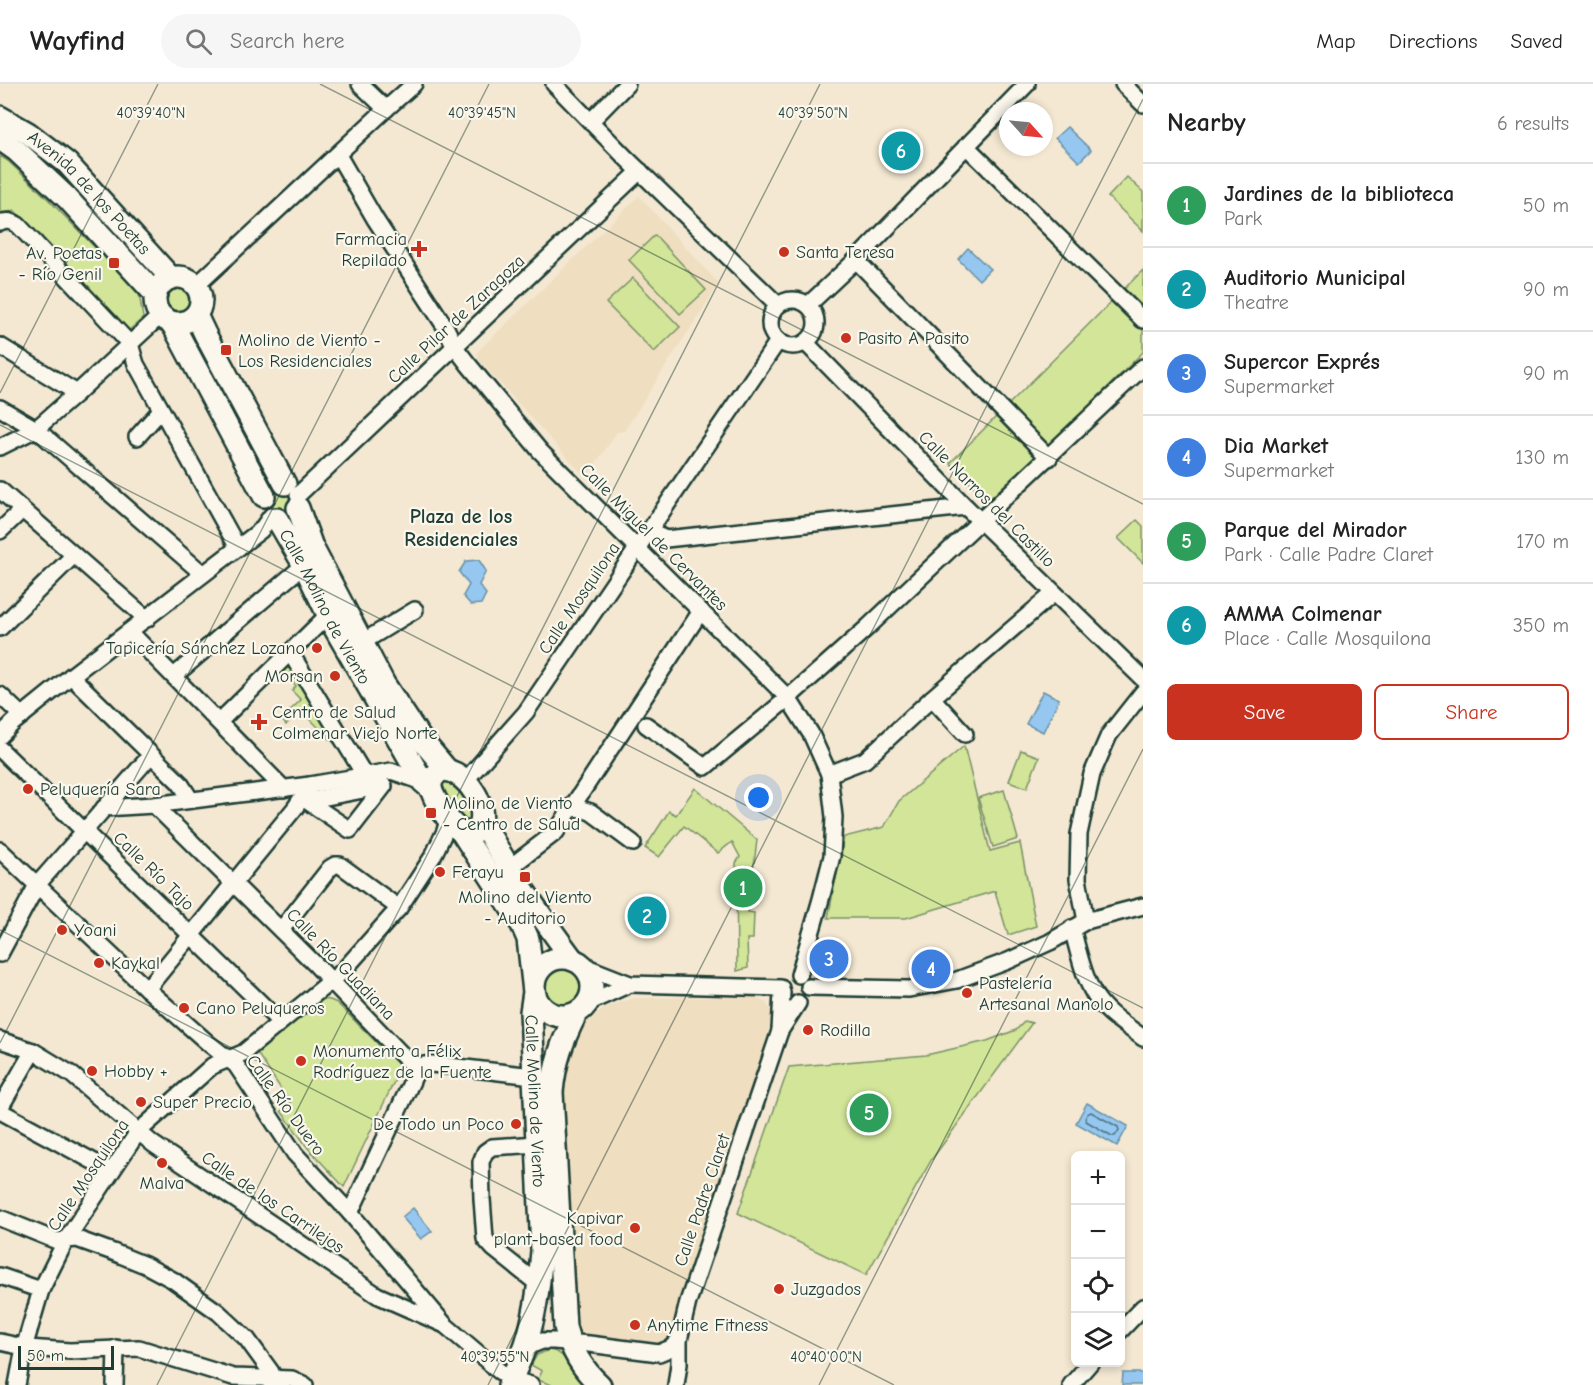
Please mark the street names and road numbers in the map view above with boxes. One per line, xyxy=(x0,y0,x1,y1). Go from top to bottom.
street label: Avenida de los Poetas xyxy=(23,127,155,259)
street label: Calle Pilar de Zaragoza xyxy=(384,250,529,388)
street label: Calle Narros del Castillo xyxy=(914,427,1059,572)
street label: Calle Miguel de Cervantes xyxy=(576,459,732,615)
street label: Calle Molino de Viento xyxy=(274,526,375,688)
street label: Calle Mosquilona xyxy=(534,538,625,658)
street label: Calle Río Tajo xyxy=(109,828,198,915)
street label: Calle Río Guadiana xyxy=(282,904,399,1025)
street label: Calle Molino de Viento xyxy=(520,1014,549,1188)
street label: Calle Río Duero xyxy=(242,1051,329,1160)
street label: Calle Mosquilona xyxy=(43,1115,134,1235)
street label: Calle Padre Claret xyxy=(670,1130,735,1269)
street label: Calle de los Carrilejos xyxy=(197,1147,348,1258)

